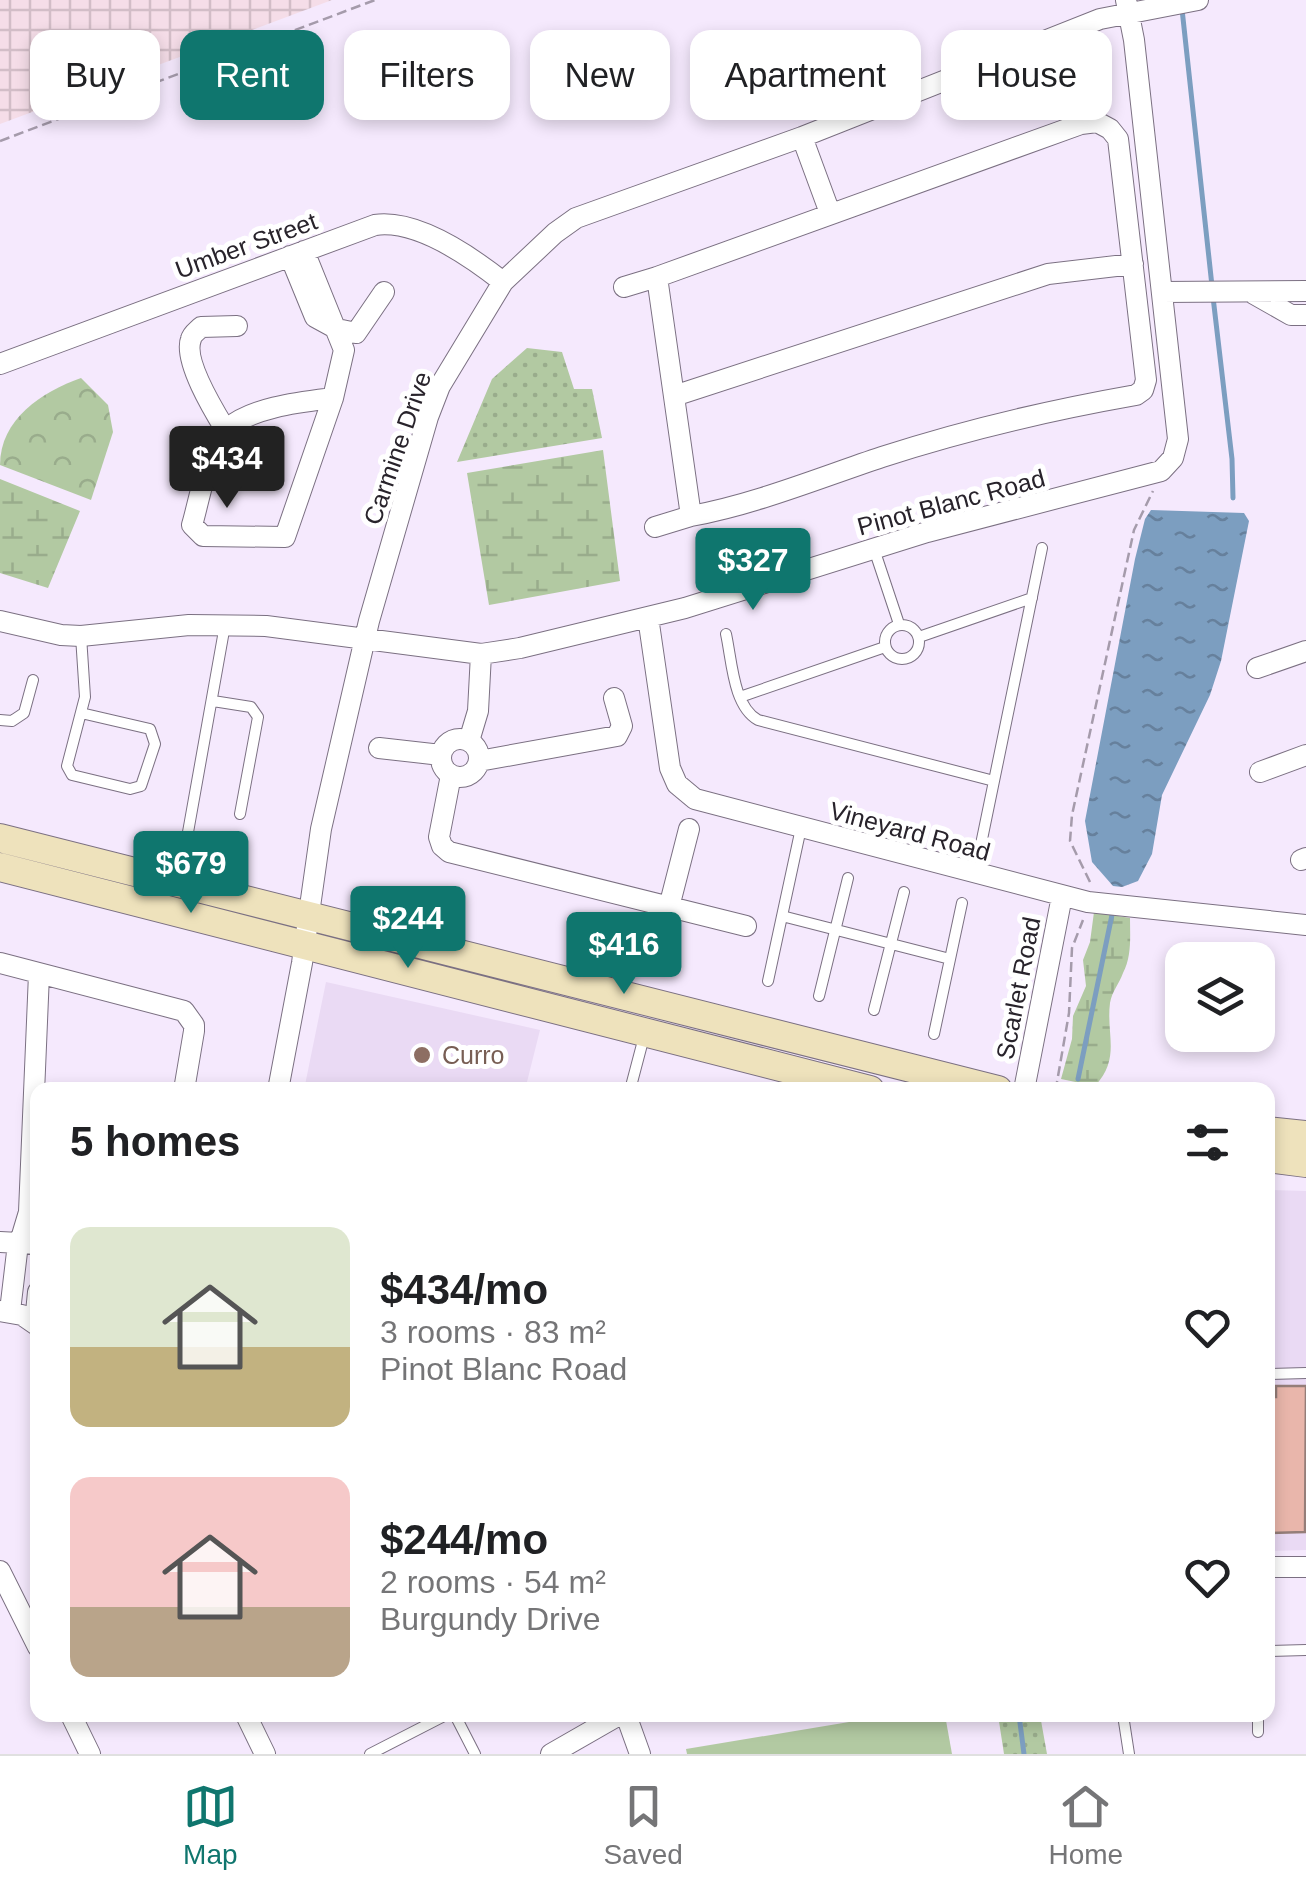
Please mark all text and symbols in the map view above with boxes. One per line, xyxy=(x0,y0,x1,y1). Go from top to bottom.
chip: Buy xyxy=(30,30,160,120)
chip: Rent xyxy=(180,30,324,120)
chip: Filters xyxy=(344,30,510,120)
chip: New xyxy=(530,30,670,120)
chip: Apartment xyxy=(690,30,921,120)
chip: House xyxy=(941,30,1112,120)
street label: Umber Street xyxy=(171,206,321,284)
street label: Carmine Drive xyxy=(358,368,436,528)
pin: $434 xyxy=(168,426,286,511)
text: $434 xyxy=(191,440,263,476)
street label: Pinot Blanc Road xyxy=(854,463,1048,541)
pin: $327 xyxy=(694,528,812,613)
text: $327 xyxy=(717,542,789,578)
street label: Vineyard Road xyxy=(827,796,993,866)
pin: $679 xyxy=(132,831,250,916)
text: $679 xyxy=(155,845,227,881)
pin: $244 xyxy=(349,886,467,971)
text: $244 xyxy=(372,900,444,936)
pin: $416 xyxy=(565,912,683,997)
street label: Scarlet Road xyxy=(990,914,1046,1062)
text: $416 xyxy=(588,926,660,962)
map controls xyxy=(1165,942,1275,1052)
button: layers xyxy=(1165,942,1275,1052)
place label: Curro xyxy=(442,1041,505,1069)
marker: Curro xyxy=(411,1044,433,1066)
icon: filters xyxy=(1180,1115,1235,1170)
text: 5 homes xyxy=(70,1118,240,1165)
text: $434/mo xyxy=(380,1266,548,1313)
icon: home xyxy=(150,1267,270,1387)
icon: heart xyxy=(1180,1300,1235,1355)
text: 3 rooms · 83 m² xyxy=(380,1314,606,1350)
text: Pinot Blanc Road xyxy=(380,1351,627,1387)
text: $244/mo xyxy=(380,1516,548,1563)
icon: home xyxy=(150,1517,270,1637)
icon: heart xyxy=(1180,1550,1235,1605)
text: 2 rooms · 54 m² xyxy=(380,1564,606,1600)
text: Burgundy Drive xyxy=(380,1601,601,1637)
tab: Map xyxy=(183,1779,238,1871)
tab: Saved xyxy=(603,1779,683,1871)
tab: Home xyxy=(1048,1779,1123,1871)

